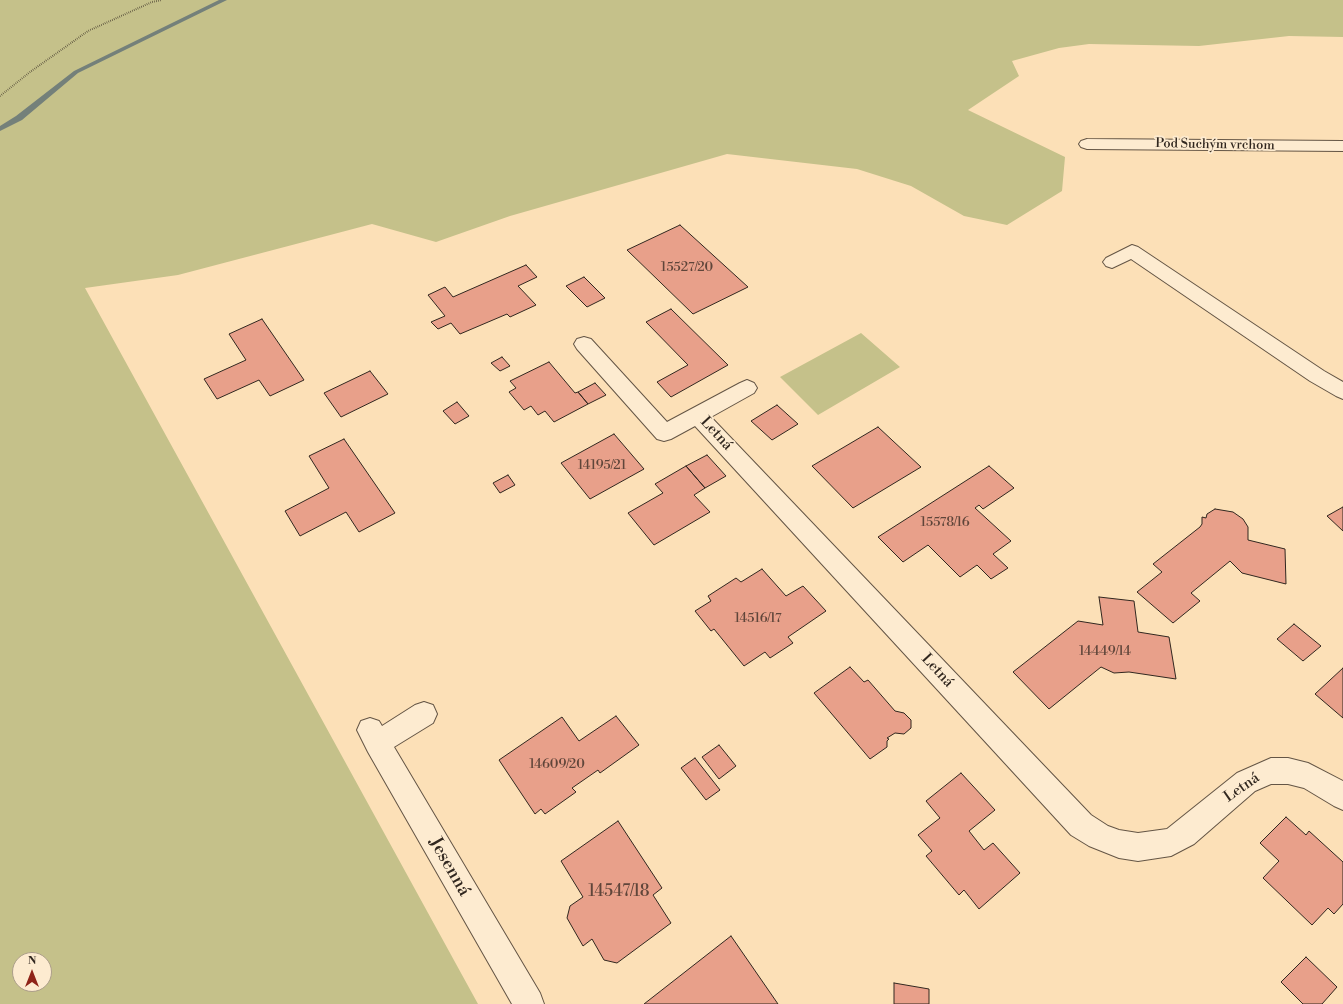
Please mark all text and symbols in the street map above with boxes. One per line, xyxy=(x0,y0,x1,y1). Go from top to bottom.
street label: Pod Suchým vrchom xyxy=(1155,136,1275,154)
house number: 15527/20 xyxy=(661,260,713,276)
street label: Letná xyxy=(696,413,736,455)
house number: 14195/21 xyxy=(578,458,626,474)
house number: 15578/16 xyxy=(920,515,970,531)
house number: 14516/17 xyxy=(735,611,781,627)
house number: 14449/14 xyxy=(1079,644,1131,660)
street label: Letná xyxy=(917,650,957,692)
house number: 14609/20 xyxy=(529,757,585,773)
street label: Letná xyxy=(1221,769,1263,807)
street label: Jesenná xyxy=(424,834,474,900)
house number: 14547/18 xyxy=(588,882,650,902)
north arrow xyxy=(12,952,52,992)
text: N xyxy=(28,954,36,968)

